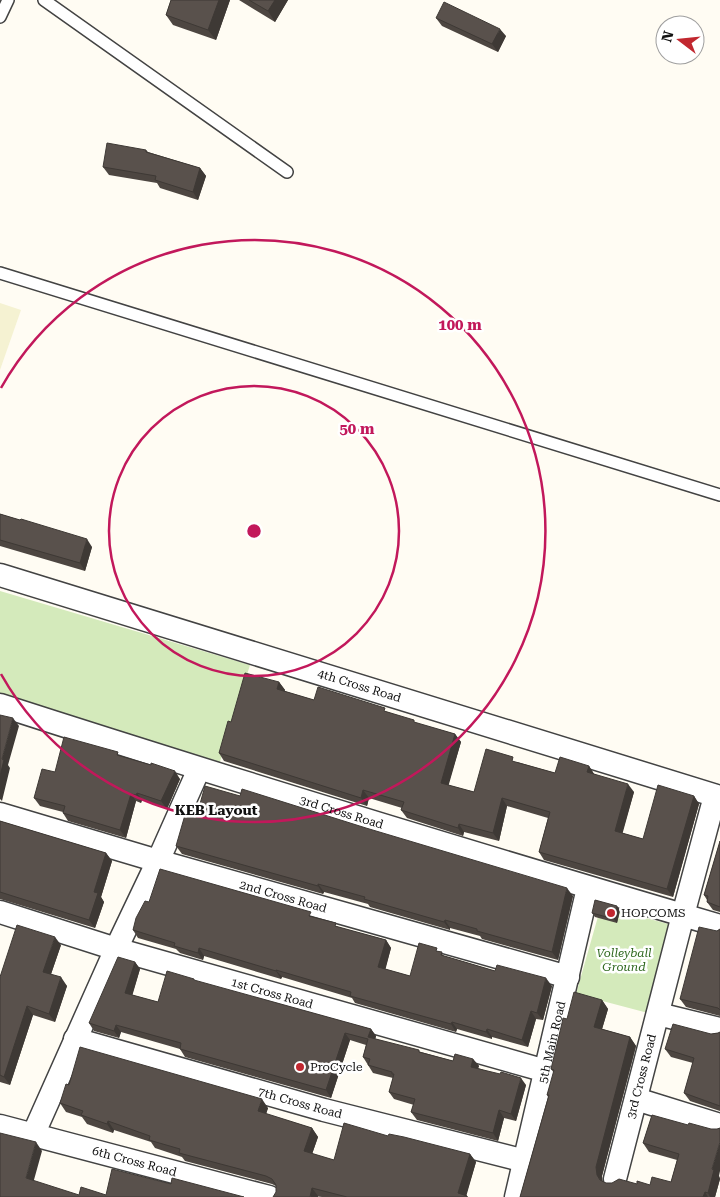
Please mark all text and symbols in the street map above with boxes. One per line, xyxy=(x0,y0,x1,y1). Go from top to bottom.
north arrow xyxy=(655,15,705,65)
text: N xyxy=(658,29,677,44)
text: 100 m xyxy=(438,316,482,334)
text: 50 m xyxy=(339,420,375,438)
centre of rings xyxy=(245,522,263,540)
street label: 4th Cross Road xyxy=(316,666,403,705)
street label: 3rd Cross Road xyxy=(298,793,385,832)
district label: KEB Layout xyxy=(175,802,258,818)
street label: 2nd Cross Road xyxy=(238,877,329,916)
place label: HOPCOMS xyxy=(621,906,686,920)
marker: HOPCOMS xyxy=(605,907,617,919)
park label: Volleyball Ground xyxy=(596,946,652,974)
street label: 1st Cross Road xyxy=(229,975,315,1012)
street label: 5th Main Road xyxy=(536,999,568,1085)
street label: 3rd Cross Road xyxy=(624,1032,659,1120)
place label: ProCycle xyxy=(310,1060,363,1074)
marker: ProCycle xyxy=(294,1061,306,1073)
street label: 7th Cross Road xyxy=(256,1085,344,1121)
street label: 6th Cross Road xyxy=(91,1144,178,1179)

